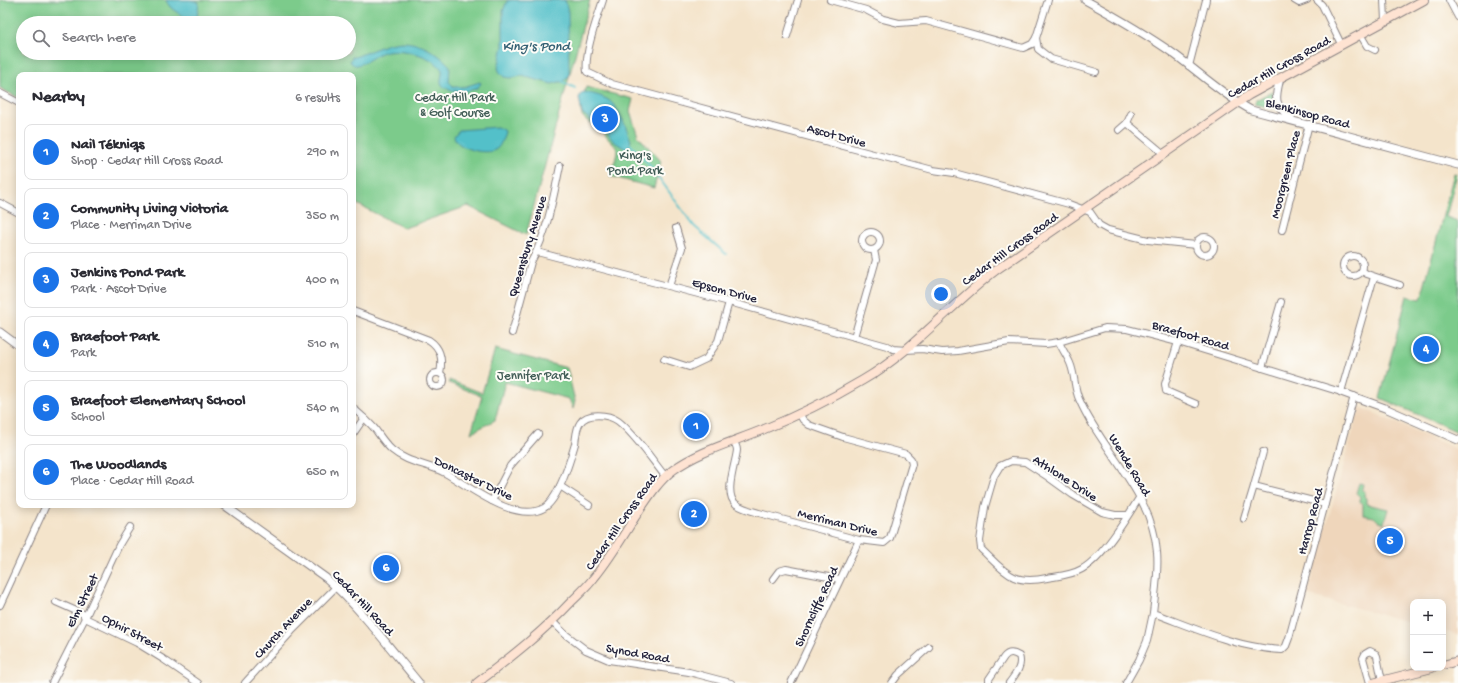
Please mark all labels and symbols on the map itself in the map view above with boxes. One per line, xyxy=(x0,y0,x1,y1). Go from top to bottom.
street label: Cedar Hill Cross Road xyxy=(1225,33,1334,103)
water label: King's Pond xyxy=(502,39,571,56)
park label: Cedar Hill Park & Golf Course xyxy=(415,91,496,121)
street label: Blenkinsop Road xyxy=(1263,96,1352,133)
pin: 3 xyxy=(592,104,618,134)
street label: Ascot Drive xyxy=(805,121,868,152)
street label: Moorgreen Place xyxy=(1268,129,1305,220)
park label: King's Pond Park xyxy=(606,149,664,179)
street label: Queensbury Avenue xyxy=(506,194,551,299)
street label: Cedar Hill Cross Road xyxy=(960,209,1062,290)
street label: Epsom Drive xyxy=(690,276,759,307)
your location xyxy=(931,284,951,304)
street label: Braefoot Road xyxy=(1149,318,1232,355)
pin: 4 xyxy=(1413,334,1439,364)
park label: Jennifer Park xyxy=(497,369,570,384)
pin: 1 xyxy=(683,411,709,441)
street label: Wende Road xyxy=(1104,432,1154,500)
street label: Doncaster Drive xyxy=(430,453,515,505)
street label: Athlone Drive xyxy=(1030,453,1100,506)
street label: Cedar Hill Cross Road xyxy=(583,470,662,574)
street label: Harrop Road xyxy=(1295,485,1328,557)
pin: 2 xyxy=(681,499,707,529)
street label: Merriman Drive xyxy=(796,506,879,541)
pin: 5 xyxy=(1377,526,1403,556)
pin: 6 xyxy=(373,553,399,583)
street label: Shorncliffe Road xyxy=(792,563,843,650)
street label: Cedar Hill Road xyxy=(328,568,397,640)
street label: Elm Street xyxy=(64,570,103,630)
street label: Church Avenue xyxy=(252,595,316,662)
street label: Ophir Street xyxy=(99,611,166,656)
street label: Synod Road xyxy=(605,641,672,668)

